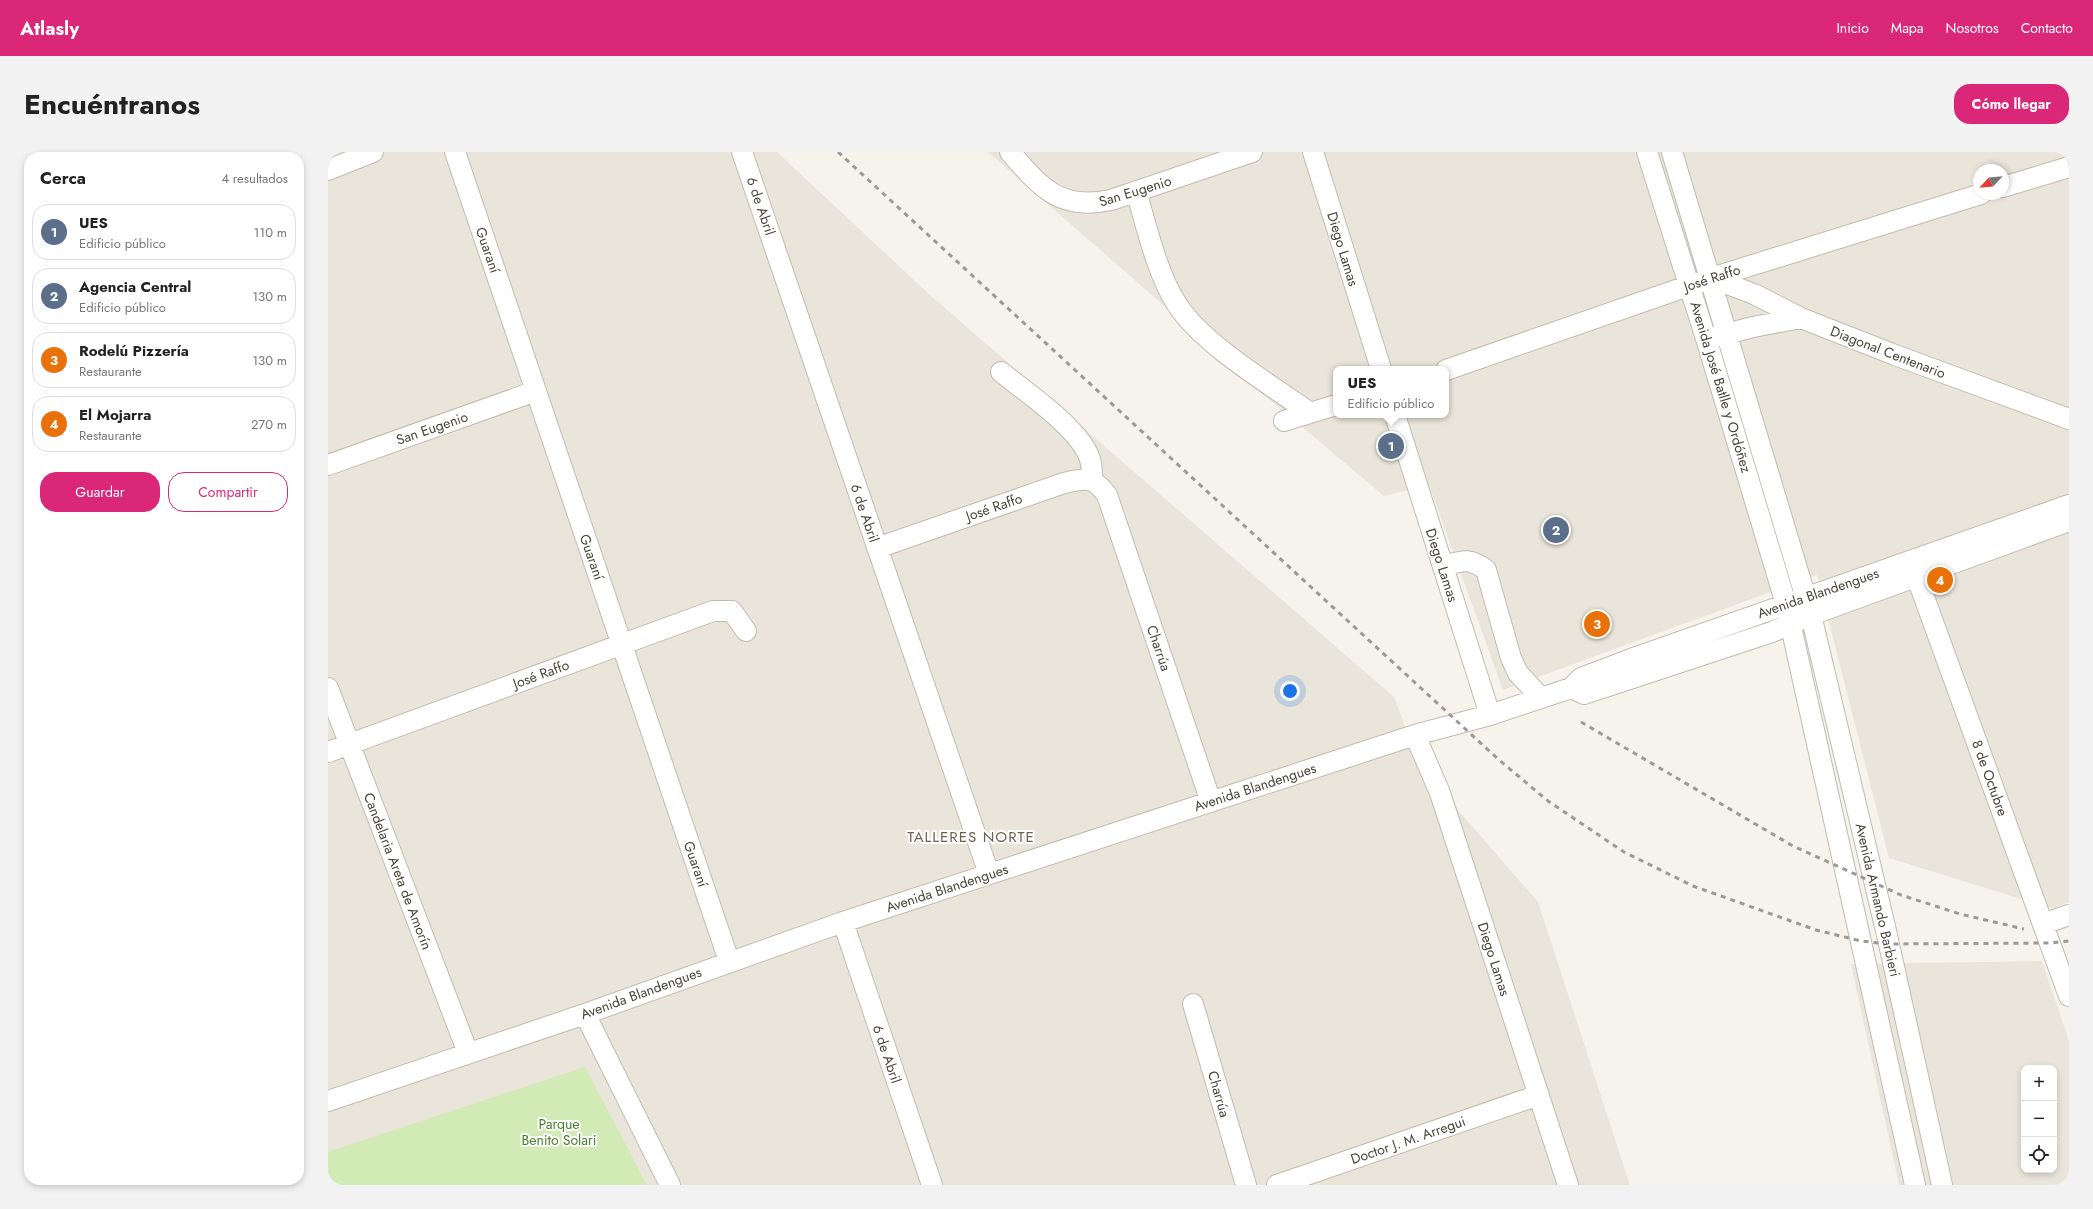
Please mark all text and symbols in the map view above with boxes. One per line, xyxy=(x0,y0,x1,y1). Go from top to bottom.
text: Atlasly xyxy=(20,15,79,42)
text: Inicio xyxy=(1836,18,1869,38)
text: Mapa xyxy=(1891,18,1924,38)
text: Nosotros xyxy=(1946,18,1999,38)
text: Contacto xyxy=(2021,18,2073,38)
text: Encuéntranos xyxy=(24,84,200,125)
button: Cómo llegar xyxy=(1954,84,2069,124)
north arrow xyxy=(1973,164,2009,200)
text: Cerca xyxy=(40,166,86,190)
text: 4 resultados xyxy=(221,169,288,188)
street label: San Eugenio xyxy=(1096,170,1174,212)
street label: 6 de Abril xyxy=(742,174,780,238)
street label: Diego Lamas xyxy=(1322,209,1364,289)
text: UES xyxy=(79,212,108,234)
text: 1 xyxy=(51,223,57,242)
text: 110 m xyxy=(253,223,287,242)
street label: Guaraní xyxy=(471,224,506,277)
text: Edificio público xyxy=(79,234,166,253)
street label: José Raffo xyxy=(1679,259,1743,297)
text: Agencia Central xyxy=(79,276,191,298)
text: 2 xyxy=(50,287,58,306)
text: 130 m xyxy=(252,287,287,306)
text: Edificio público xyxy=(79,298,166,317)
street label: Avenida José Batlle y Ordóñez xyxy=(1685,299,1757,476)
street label: Diagonal Centenario xyxy=(1828,321,1949,383)
text: Rodelú Pizzería xyxy=(79,340,189,362)
text: 3 xyxy=(50,351,58,370)
text: 130 m xyxy=(252,351,287,370)
text: Restaurante xyxy=(79,362,142,381)
popup xyxy=(1333,366,1449,418)
text: UES xyxy=(1348,372,1376,394)
text: Edificio público xyxy=(1348,394,1434,413)
text: El Mojarra xyxy=(79,404,151,426)
street label: San Eugenio xyxy=(393,406,471,450)
text: 4 xyxy=(49,415,59,434)
text: 270 m xyxy=(251,415,287,434)
text: Restaurante xyxy=(79,426,142,445)
pin: 1 xyxy=(1378,431,1404,461)
button: Guardar xyxy=(40,472,160,512)
button: Compartir xyxy=(168,472,288,512)
street label: 6 de Abril xyxy=(846,481,884,545)
street label: José Raffo xyxy=(961,488,1025,527)
pin: 2 xyxy=(1543,515,1569,545)
street label: Diego Lamas xyxy=(1421,526,1463,605)
street label: Guaraní xyxy=(575,531,610,584)
street label: Avenida Blandengues xyxy=(1754,563,1882,623)
pin: 4 xyxy=(1927,565,1953,595)
pin: 3 xyxy=(1584,609,1610,639)
street label: Charrúa xyxy=(1142,622,1176,674)
street label: José Raffo xyxy=(508,655,572,694)
your location xyxy=(1280,681,1300,701)
street label: 8 de Octubre xyxy=(1967,737,2013,819)
street label: Avenida Blandengues xyxy=(1191,758,1319,816)
street label: Candelaria Areta de Amorín xyxy=(359,790,437,952)
street label: Avenida Armando Barbieri xyxy=(1851,821,1905,979)
district label: TALLERES NORTE xyxy=(907,826,1035,848)
street label: Guaraní xyxy=(679,838,714,891)
street label: Avenida Blandengues xyxy=(883,859,1011,917)
street label: Diego Lamas xyxy=(1473,920,1515,999)
street label: Avenida Blandengues xyxy=(578,962,705,1024)
street label: 6 de Abril xyxy=(868,1022,906,1086)
map controls xyxy=(2021,1065,2057,1173)
button: + xyxy=(2021,1065,2057,1101)
street label: Charrúa xyxy=(1203,1068,1235,1120)
button: − xyxy=(2021,1101,2057,1137)
street label: Doctor J. M. Arregui xyxy=(1348,1111,1468,1169)
park label: Parque Benito Solari xyxy=(522,1114,596,1150)
button: locate xyxy=(2021,1137,2057,1173)

